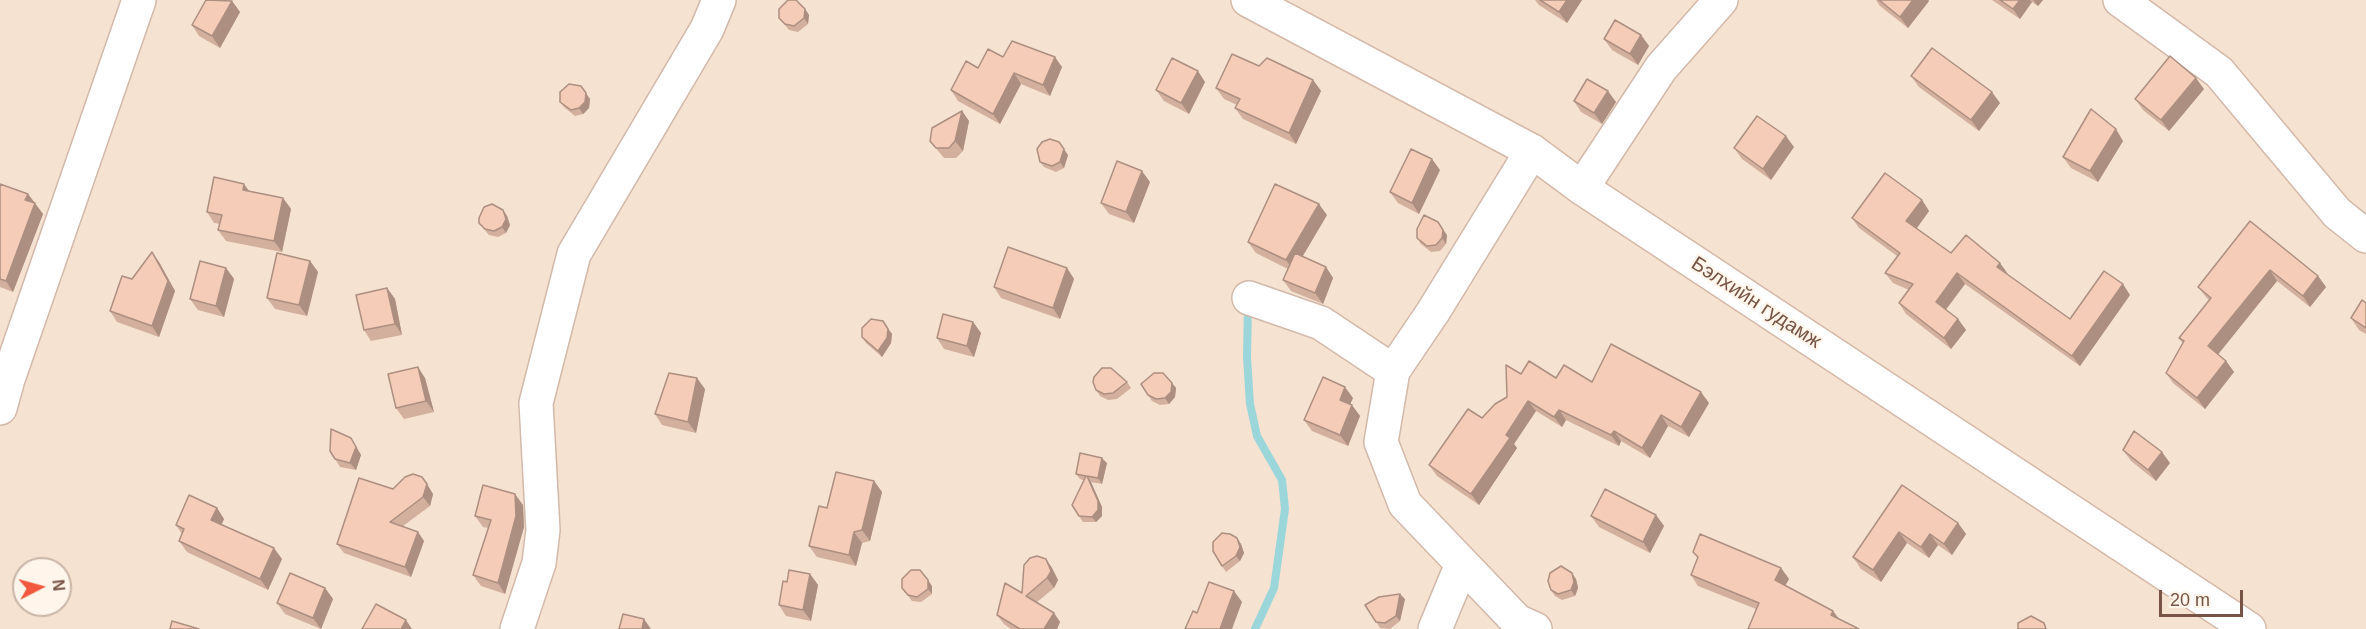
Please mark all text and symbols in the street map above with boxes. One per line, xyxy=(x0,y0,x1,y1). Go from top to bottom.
street label: Бэлхийн гудамж xyxy=(1687,252,1825,354)
north arrow xyxy=(12,557,72,617)
scale bar xyxy=(2162,578,2246,616)
text: N xyxy=(49,579,67,592)
text: 20 m xyxy=(2170,590,2210,610)

